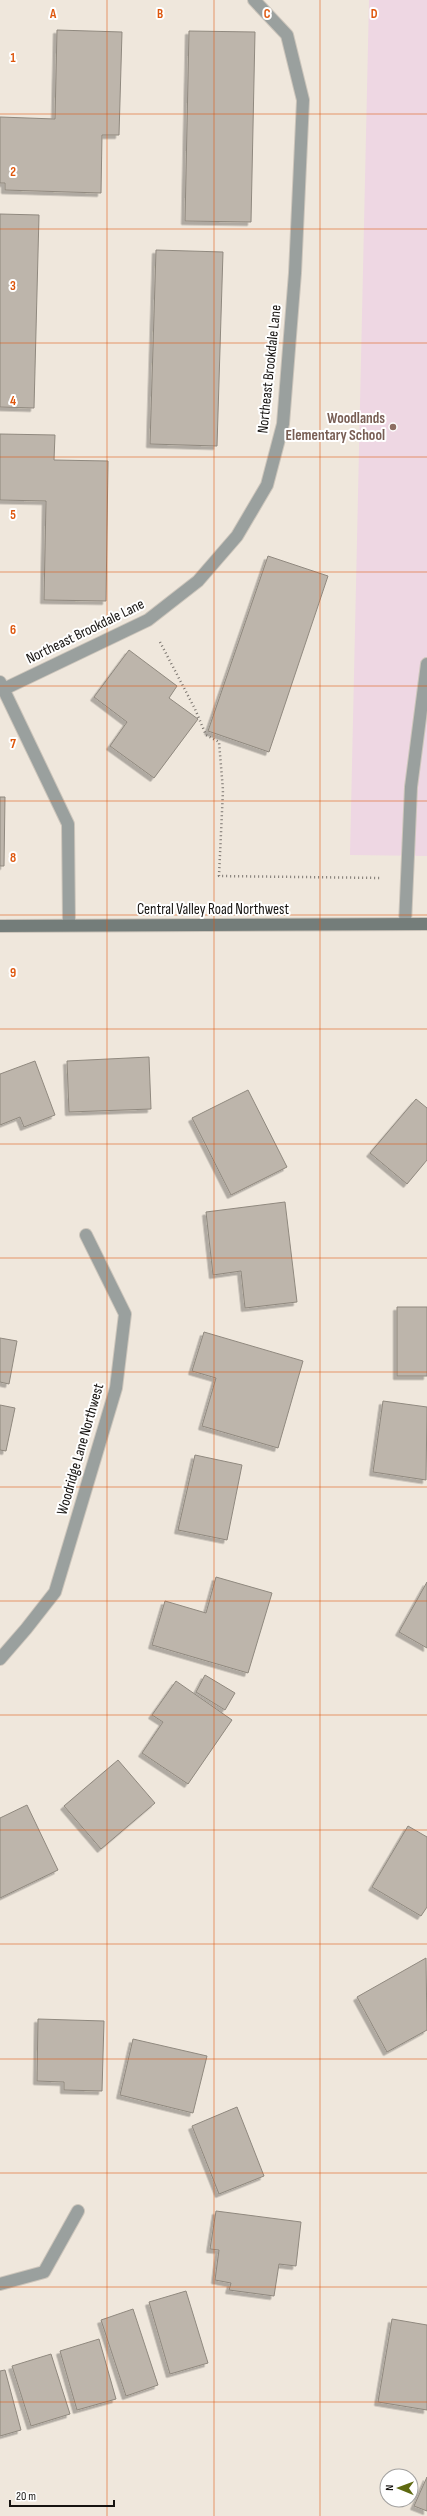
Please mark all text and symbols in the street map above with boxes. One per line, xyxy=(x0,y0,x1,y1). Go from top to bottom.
text: A xyxy=(49,6,57,22)
text: B xyxy=(157,6,163,22)
text: C xyxy=(264,6,271,22)
text: D xyxy=(371,6,378,22)
text: 1 xyxy=(10,50,16,66)
text: 2 xyxy=(10,164,16,180)
text: 3 xyxy=(10,278,16,294)
street label: Northeast Brookdale Lane xyxy=(253,304,286,434)
text: 4 xyxy=(10,393,16,409)
place label: Woodlands Elementary School xyxy=(286,409,385,445)
marker: Woodlands Elementary School xyxy=(388,422,398,432)
text: 5 xyxy=(10,507,16,523)
street label: Northeast Brookdale Lane xyxy=(23,595,147,668)
text: 6 xyxy=(10,622,16,638)
text: 7 xyxy=(10,736,16,752)
text: 8 xyxy=(10,850,16,866)
street label: Central Valley Road Northwest xyxy=(137,900,289,919)
text: 9 xyxy=(10,965,16,981)
street label: Woodridge Lane Northwest xyxy=(53,1381,108,1517)
north arrow xyxy=(379,2468,419,2508)
scale bar xyxy=(10,2482,114,2508)
text: N xyxy=(383,2485,396,2491)
text: 20 m xyxy=(16,2489,36,2504)

